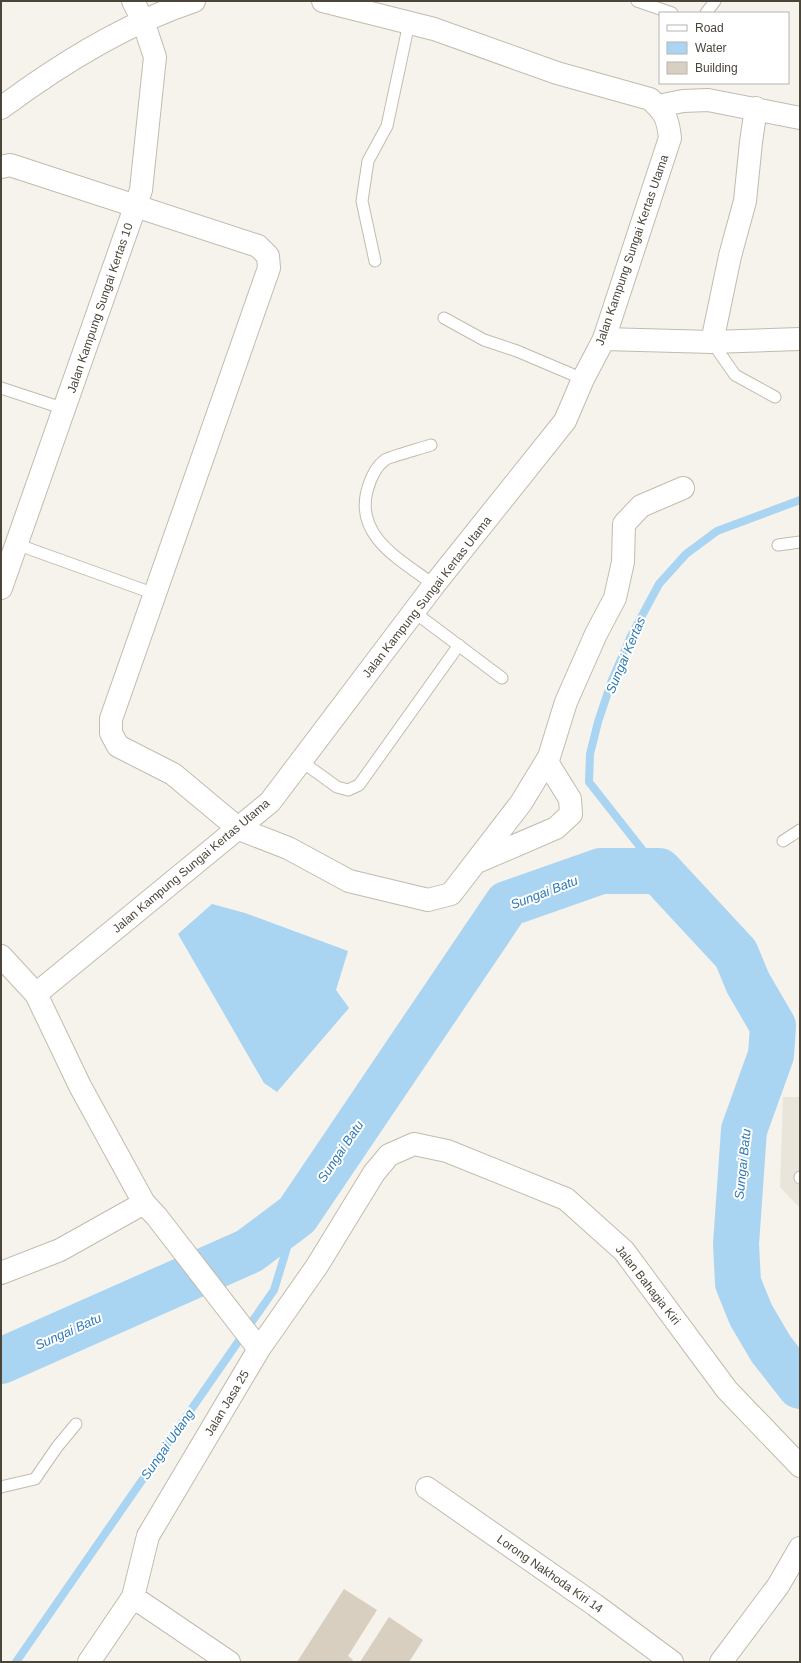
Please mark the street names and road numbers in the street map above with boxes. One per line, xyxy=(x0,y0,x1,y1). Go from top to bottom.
street label: Jalan Kampung Sungai Kertas Utama xyxy=(593,152,671,347)
street label: Jalan Kampung Sungai Kertas 10 xyxy=(64,221,136,395)
street label: Jalan Kampung Sungai Kertas Utama xyxy=(360,513,495,680)
street label: Jalan Kampung Sungai Kertas Utama xyxy=(110,796,273,936)
street label: Jalan Bahagia Kiri xyxy=(613,1243,683,1327)
street label: Jalan Jasa 25 xyxy=(202,1367,252,1438)
street label: Lorong Nakhoda Kiri 14 xyxy=(494,1532,606,1616)

